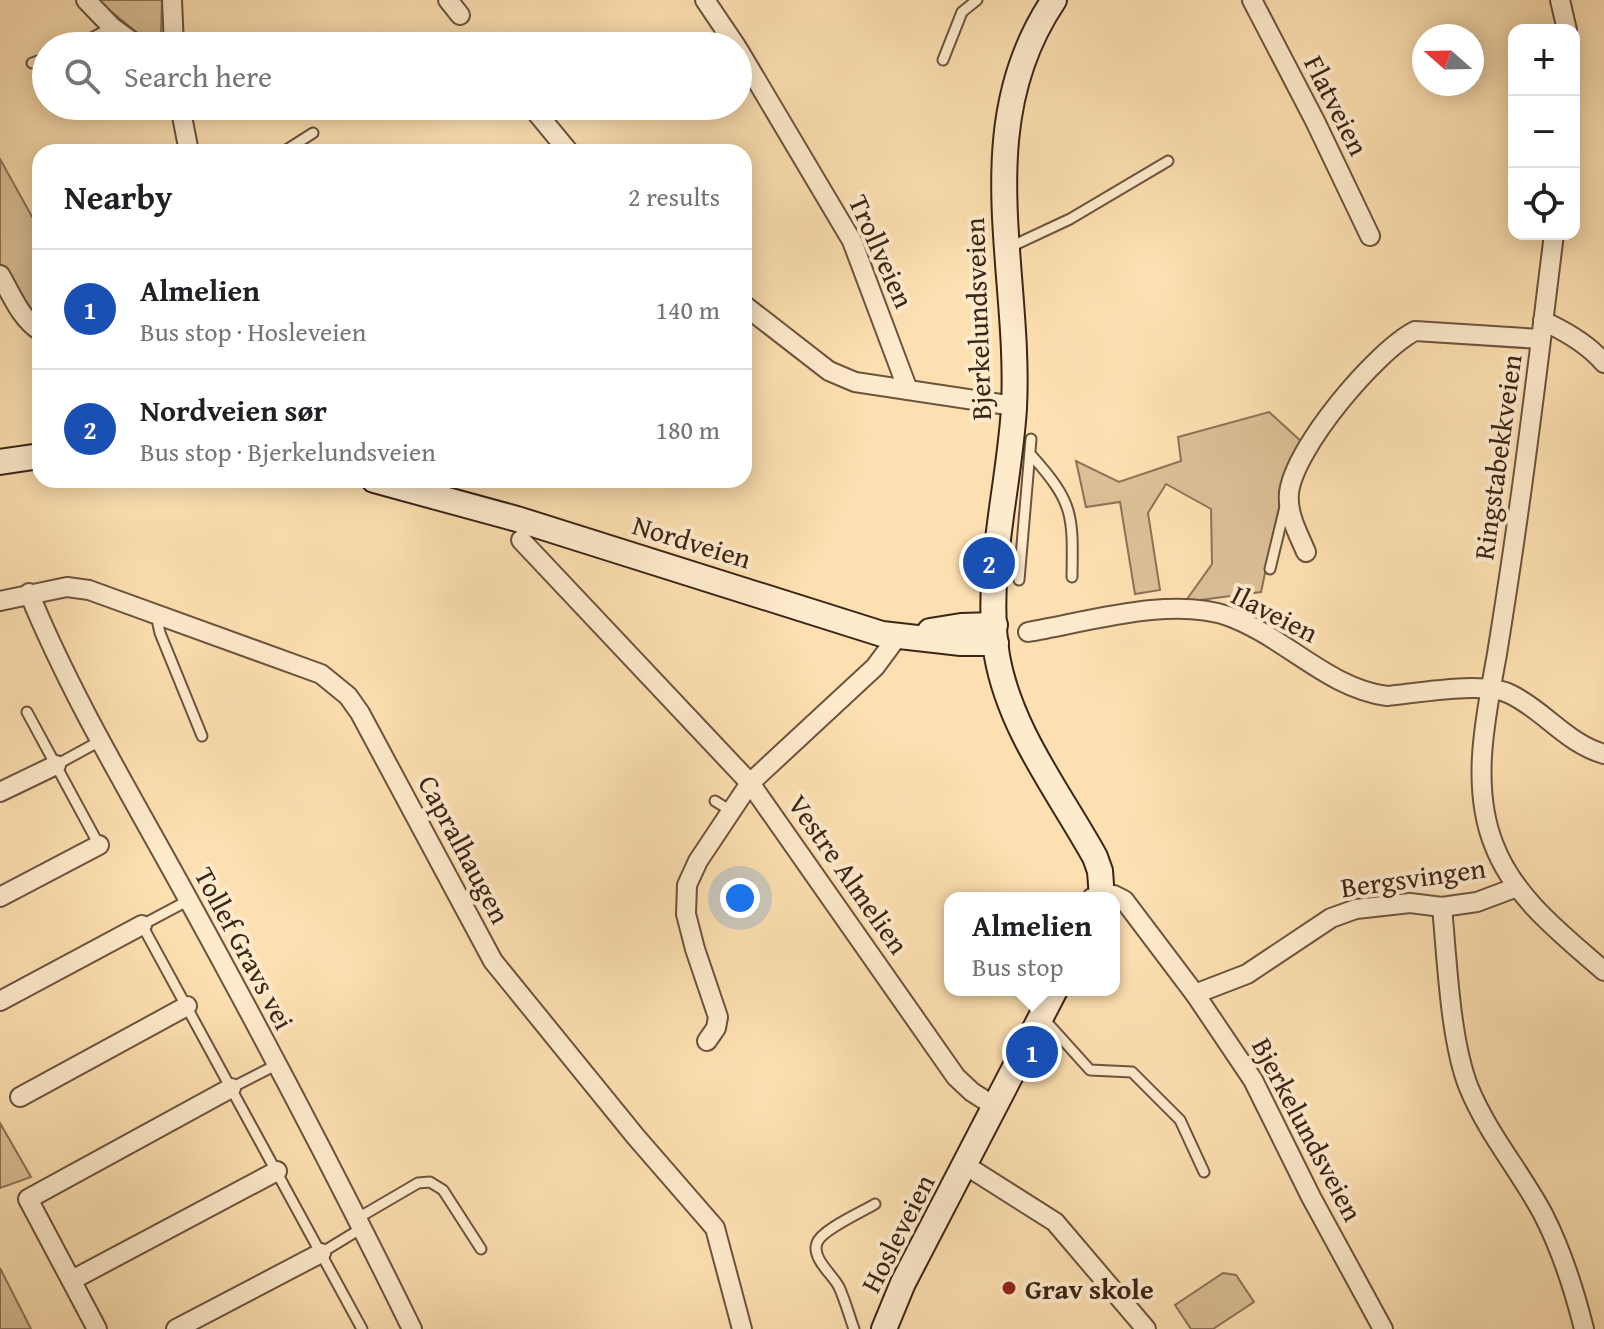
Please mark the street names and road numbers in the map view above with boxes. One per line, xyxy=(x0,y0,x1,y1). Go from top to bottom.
street label: Flatveien xyxy=(1294,48,1380,163)
street label: Trollveien xyxy=(839,188,925,314)
street label: Bjerkelundsveien xyxy=(953,217,1001,421)
street label: Ringstabekkveien xyxy=(1462,351,1532,562)
street label: Nordveien xyxy=(628,504,757,579)
street label: Ilaveien xyxy=(1225,574,1326,652)
street label: Capralhaugen xyxy=(409,767,521,931)
street label: Vestre Almelien xyxy=(779,786,919,962)
street label: Bergsvingen xyxy=(1338,847,1488,907)
street label: Tollef Gravs vei xyxy=(185,859,305,1037)
street label: Bjerkelundsveien xyxy=(1242,1030,1374,1228)
street label: Hosleveien xyxy=(850,1166,944,1299)

